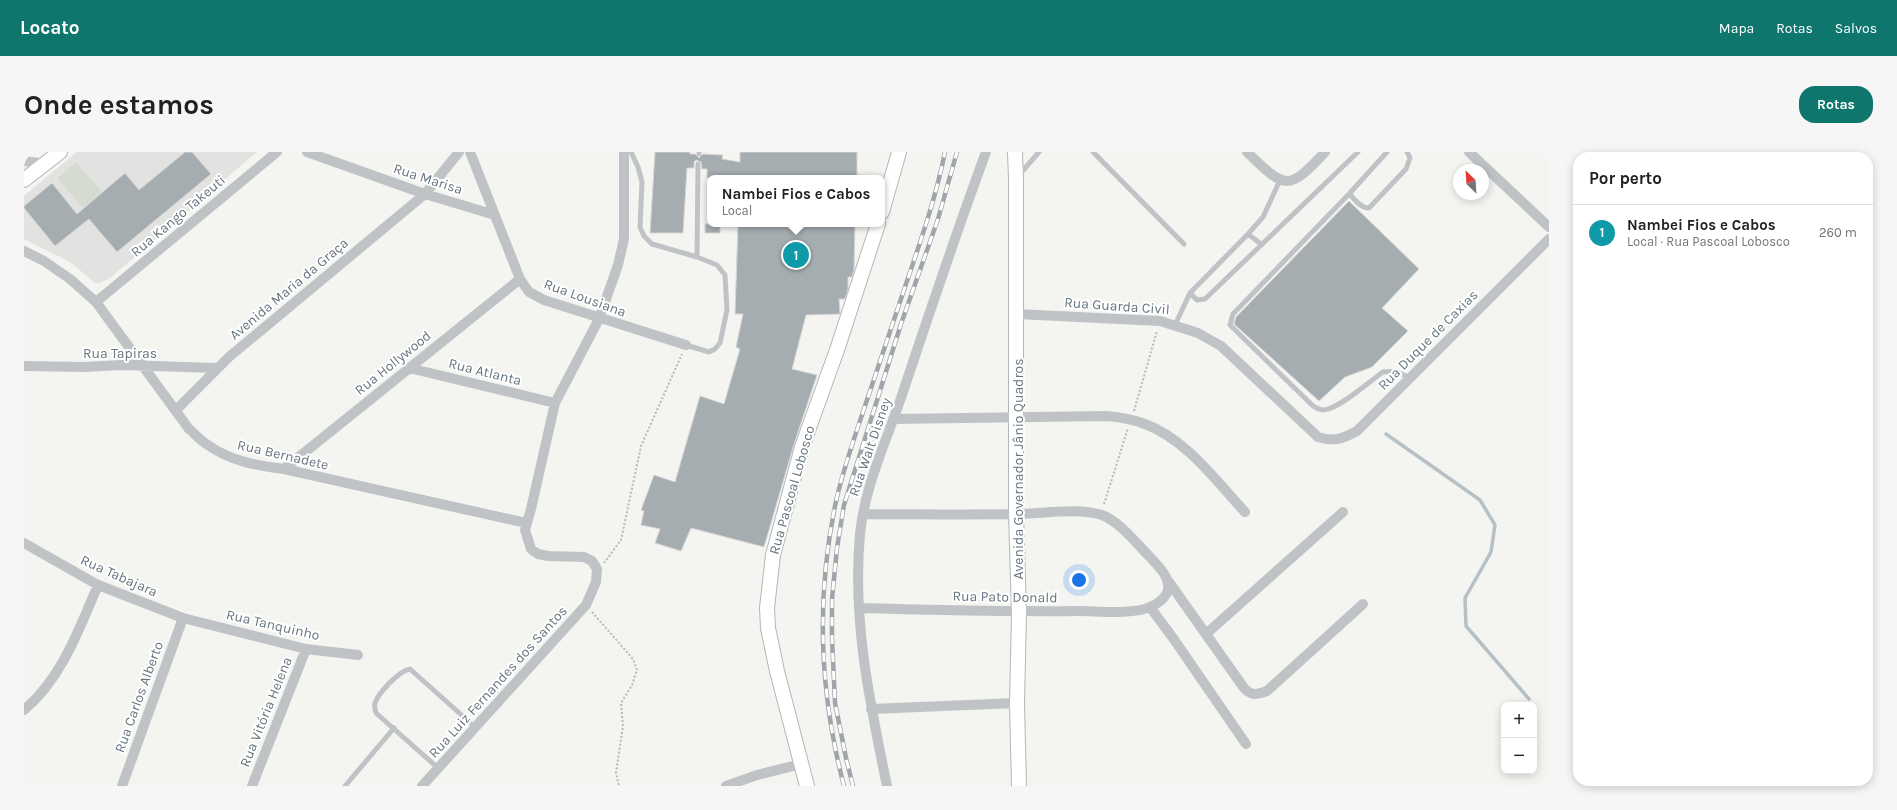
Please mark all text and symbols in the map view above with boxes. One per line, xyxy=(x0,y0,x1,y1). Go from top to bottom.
text: Locato xyxy=(20,17,80,39)
text: Mapa xyxy=(1719,20,1754,37)
text: Rotas xyxy=(1776,20,1813,37)
text: Salvos xyxy=(1835,20,1877,37)
button: Rotas xyxy=(1799,86,1873,123)
text: Onde estamos xyxy=(24,88,214,121)
street label: Rua Marisa xyxy=(391,160,465,198)
north arrow xyxy=(1453,164,1489,200)
text: Por perto xyxy=(1589,168,1662,188)
street label: Rua Kango Takeuti xyxy=(127,172,229,260)
popup xyxy=(707,175,885,227)
text: Nambei Fios e Cabos xyxy=(722,185,870,203)
text: Local xyxy=(722,203,752,218)
text: Nambei Fios e Cabos xyxy=(1627,216,1776,234)
text: 1 xyxy=(1600,225,1604,240)
text: 260 m xyxy=(1819,225,1857,240)
street label: Avenida Maria da Graça xyxy=(226,234,352,344)
text: Local · Rua Pascoal Lobosco xyxy=(1627,234,1790,249)
pin: 1 xyxy=(783,240,809,270)
street label: Rua Lousiana xyxy=(542,275,628,321)
street label: Rua Duque de Caxias xyxy=(1374,286,1482,394)
street label: Rua Guarda Civil xyxy=(1064,294,1170,318)
street label: Rua Hollywood xyxy=(351,327,435,399)
street label: Rua Tapiras xyxy=(83,345,157,362)
street label: Rua Atlanta xyxy=(447,355,523,389)
street label: Avenida Governador Jânio Quadros xyxy=(1010,359,1027,579)
street label: Rua Walt Disney xyxy=(845,395,895,499)
street label: Rua Pascoal Lobosco xyxy=(765,424,819,556)
street label: Rua Bernadete xyxy=(236,436,330,474)
street label: Rua Tabajara xyxy=(78,551,160,601)
your location xyxy=(1069,570,1089,590)
street label: Rua Pato Donald xyxy=(952,588,1058,606)
street label: Rua Luiz Fernandes dos Santos xyxy=(425,602,571,762)
street label: Rua Tanquinho xyxy=(225,606,321,644)
street label: Rua Carlos Alberto xyxy=(111,639,167,755)
street label: Rua Vitória Helena xyxy=(236,655,296,769)
map controls xyxy=(1501,702,1537,774)
button: + xyxy=(1501,702,1537,738)
button: − xyxy=(1501,738,1537,774)

